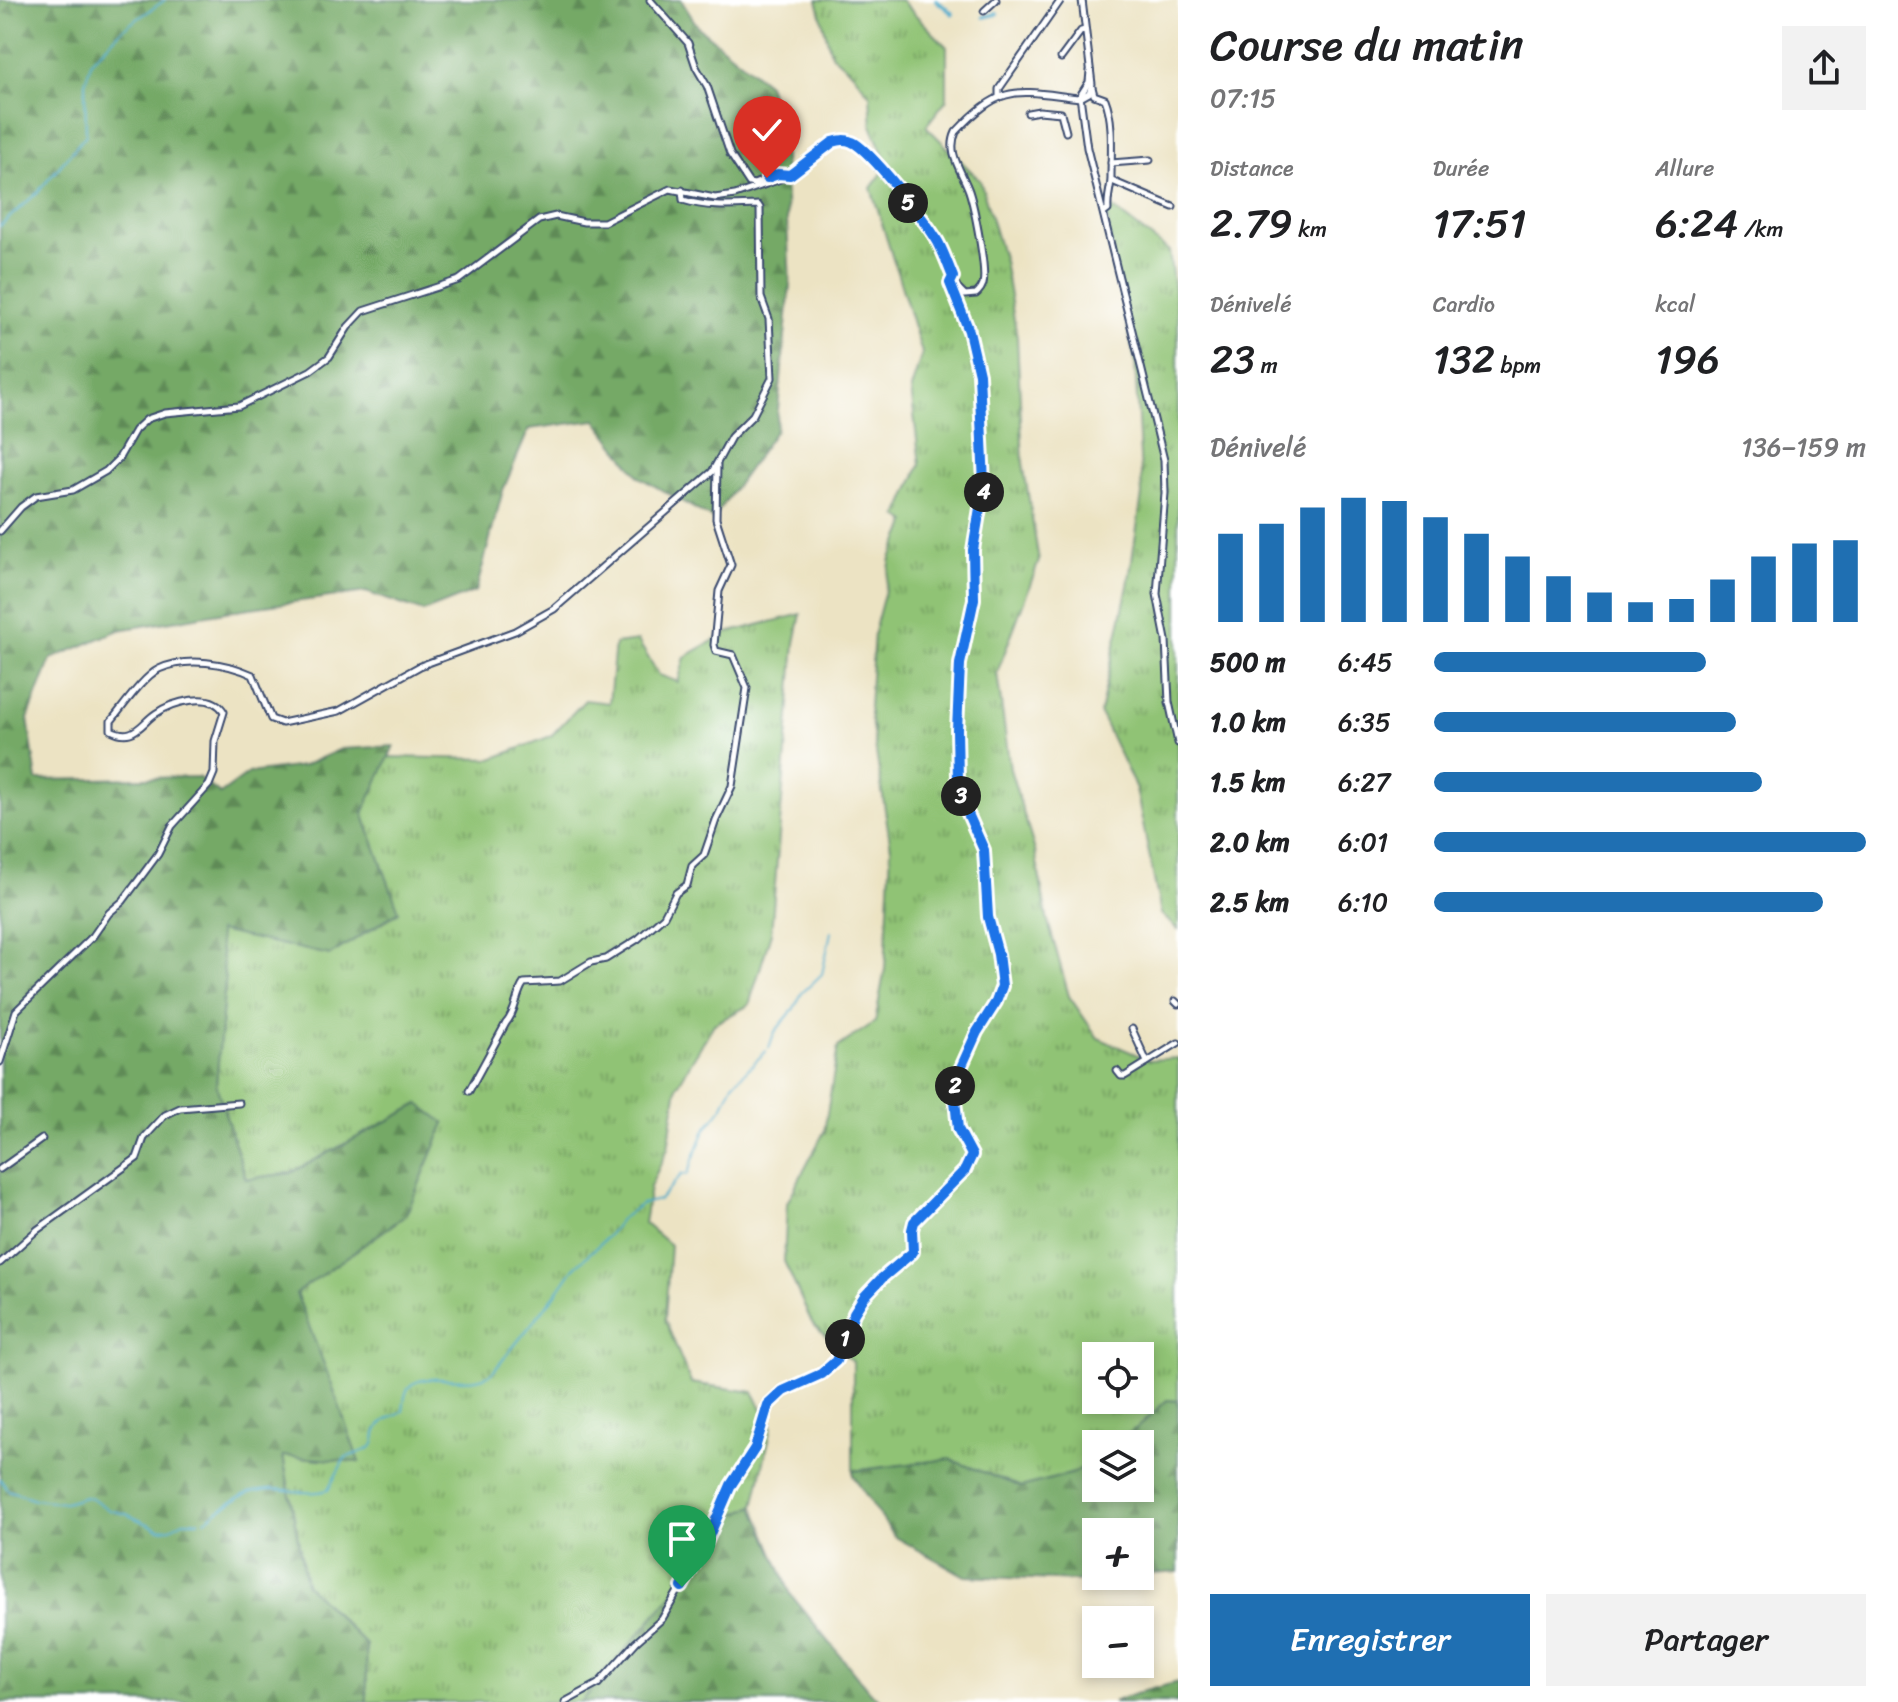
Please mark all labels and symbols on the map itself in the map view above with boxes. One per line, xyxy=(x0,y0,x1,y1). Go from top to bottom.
pin xyxy=(733,96,801,178)
pin: 5 xyxy=(888,183,928,223)
pin: 4 xyxy=(964,472,1004,512)
pin: 3 xyxy=(941,776,981,816)
pin: 2 xyxy=(935,1066,975,1106)
pin: 1 xyxy=(825,1319,865,1359)
pin xyxy=(648,1505,716,1587)

